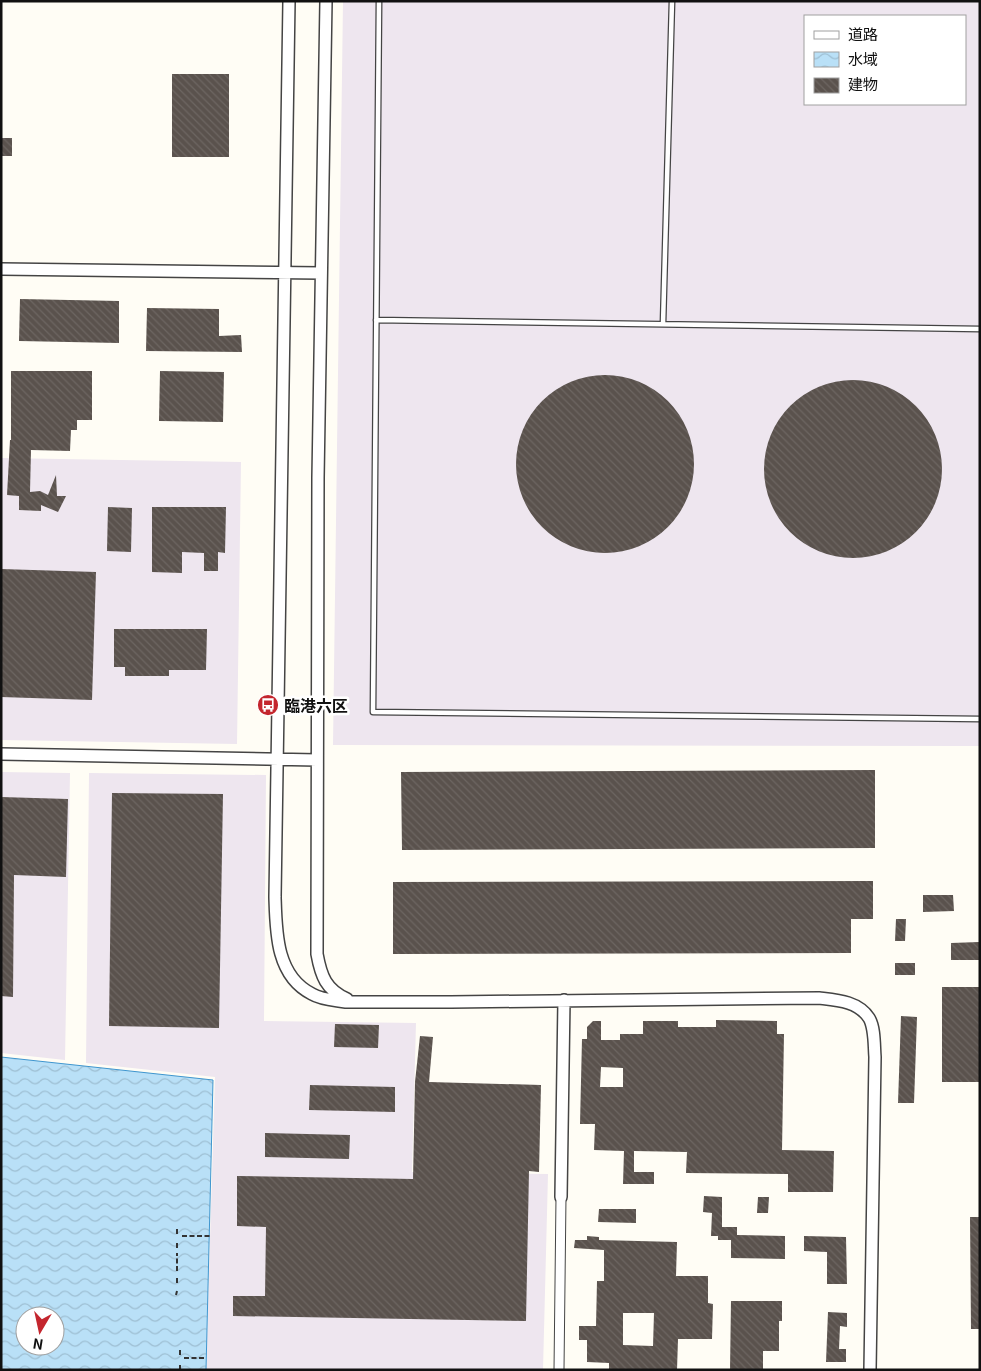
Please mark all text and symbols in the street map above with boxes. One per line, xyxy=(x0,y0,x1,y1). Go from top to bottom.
legend xyxy=(804,15,966,105)
text: 道路 xyxy=(848,23,878,44)
text: 水域 xyxy=(848,48,878,69)
text: 建物 xyxy=(848,73,878,94)
bus stop icon: 臨港六区 xyxy=(256,693,280,717)
place label: 臨港六区 xyxy=(284,693,348,717)
north arrow xyxy=(15,1306,65,1356)
text: N xyxy=(31,1334,45,1356)

